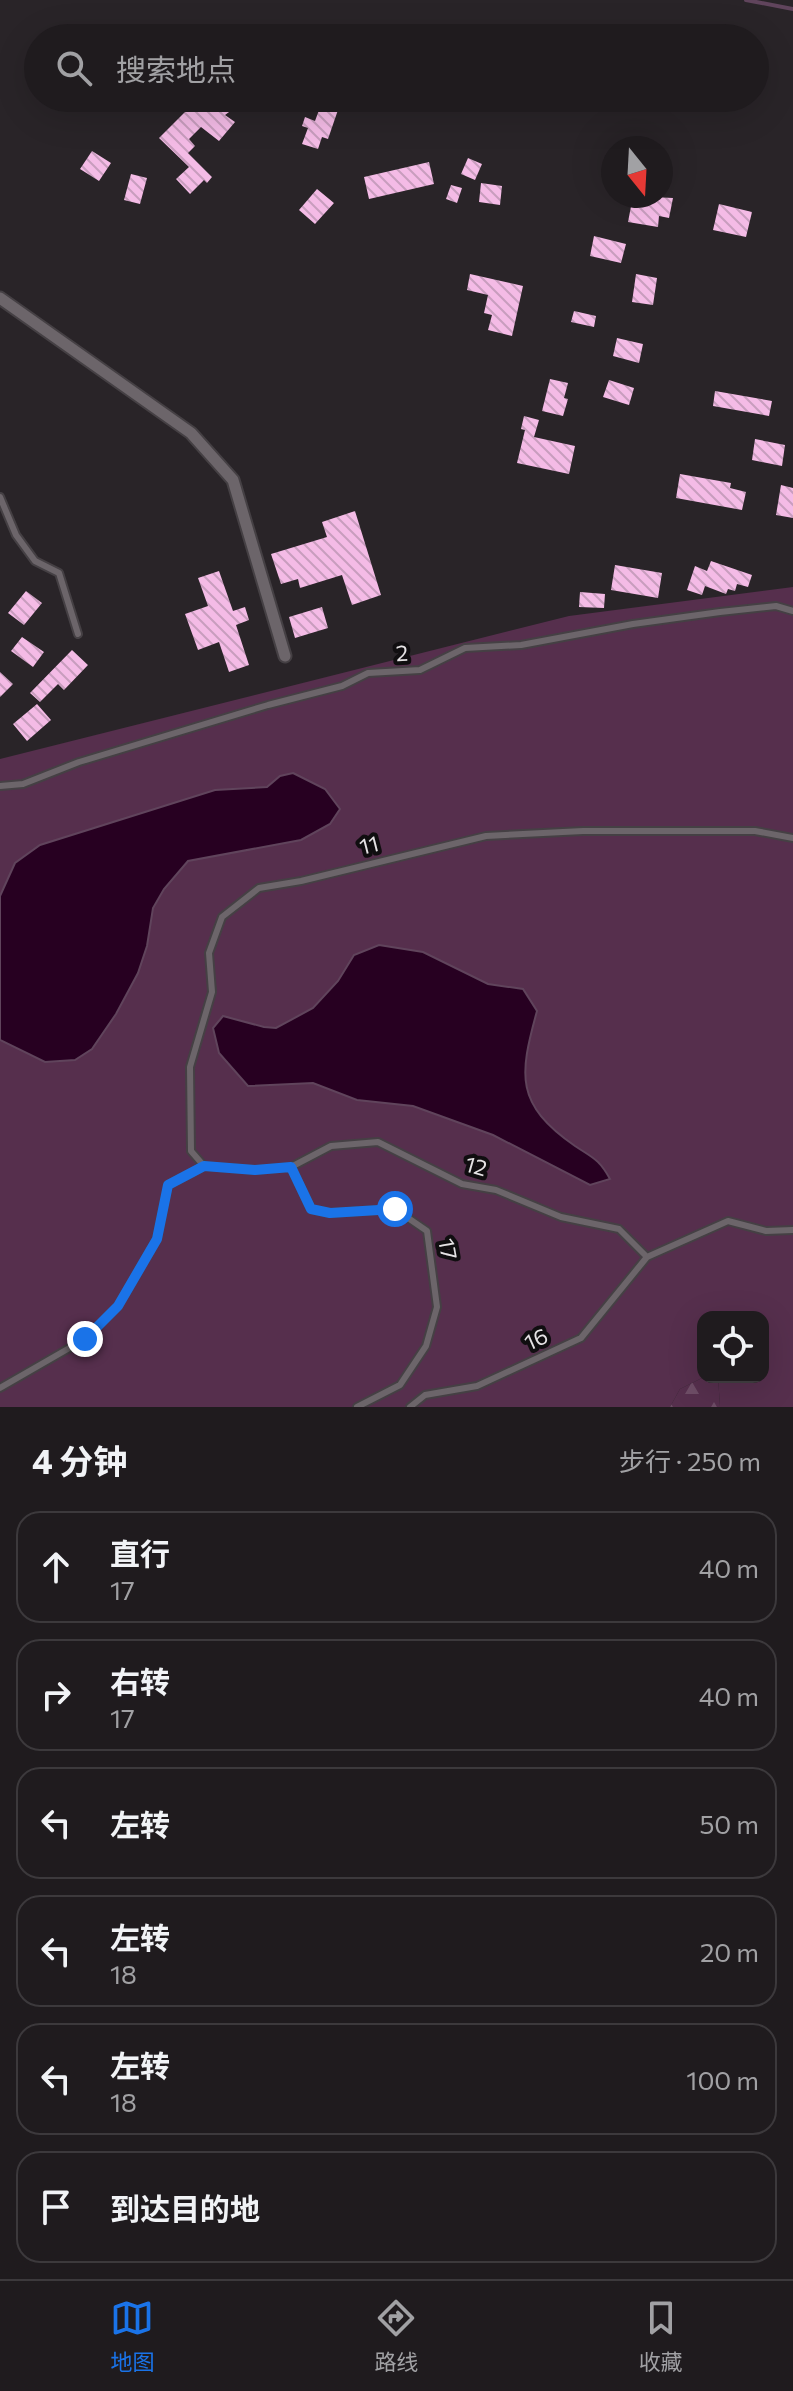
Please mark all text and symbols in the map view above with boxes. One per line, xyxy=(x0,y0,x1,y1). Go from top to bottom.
search box xyxy=(24,24,769,112)
icon: search xyxy=(52,46,96,90)
text: 搜索地点 xyxy=(116,50,236,87)
north arrow xyxy=(601,136,673,208)
street label: 2 xyxy=(395,639,409,666)
street label: 11 xyxy=(356,829,381,860)
street label: 12 xyxy=(462,1150,490,1181)
route start xyxy=(377,1191,413,1227)
street label: 17 xyxy=(433,1236,464,1262)
map controls xyxy=(697,1311,769,1383)
button: locate xyxy=(697,1311,769,1383)
route end xyxy=(67,1321,103,1357)
street label: 16 xyxy=(520,1322,552,1356)
text: 4 分钟 xyxy=(32,1439,127,1481)
text: 步行 · 250 m xyxy=(619,1445,761,1476)
text: 直行 xyxy=(110,1534,170,1571)
icon: ahead xyxy=(34,1545,78,1589)
text: 40 m xyxy=(699,1552,759,1583)
text: 17 xyxy=(110,1574,135,1605)
text: 右转 xyxy=(110,1662,170,1699)
icon: right xyxy=(34,1673,78,1717)
text: 40 m xyxy=(699,1680,759,1711)
text: 17 xyxy=(110,1702,135,1733)
icon: left xyxy=(34,1801,78,1845)
text: 左转 xyxy=(110,1805,170,1842)
text: 50 m xyxy=(699,1808,759,1839)
text: 左转 xyxy=(110,1918,170,1955)
icon: left xyxy=(34,1929,78,1973)
text: 20 m xyxy=(700,1936,759,1967)
text: 18 xyxy=(110,1958,137,1989)
text: 左转 xyxy=(110,2046,170,2083)
icon: left xyxy=(34,2057,78,2101)
text: 100 m xyxy=(686,2064,759,2095)
text: 18 xyxy=(110,2086,137,2117)
icon: arrive xyxy=(34,2185,78,2229)
text: 到达目的地 xyxy=(110,2189,260,2226)
tab: 地图 xyxy=(110,2296,154,2376)
tab: 路线 xyxy=(374,2296,419,2376)
tab: 收藏 xyxy=(639,2296,683,2376)

